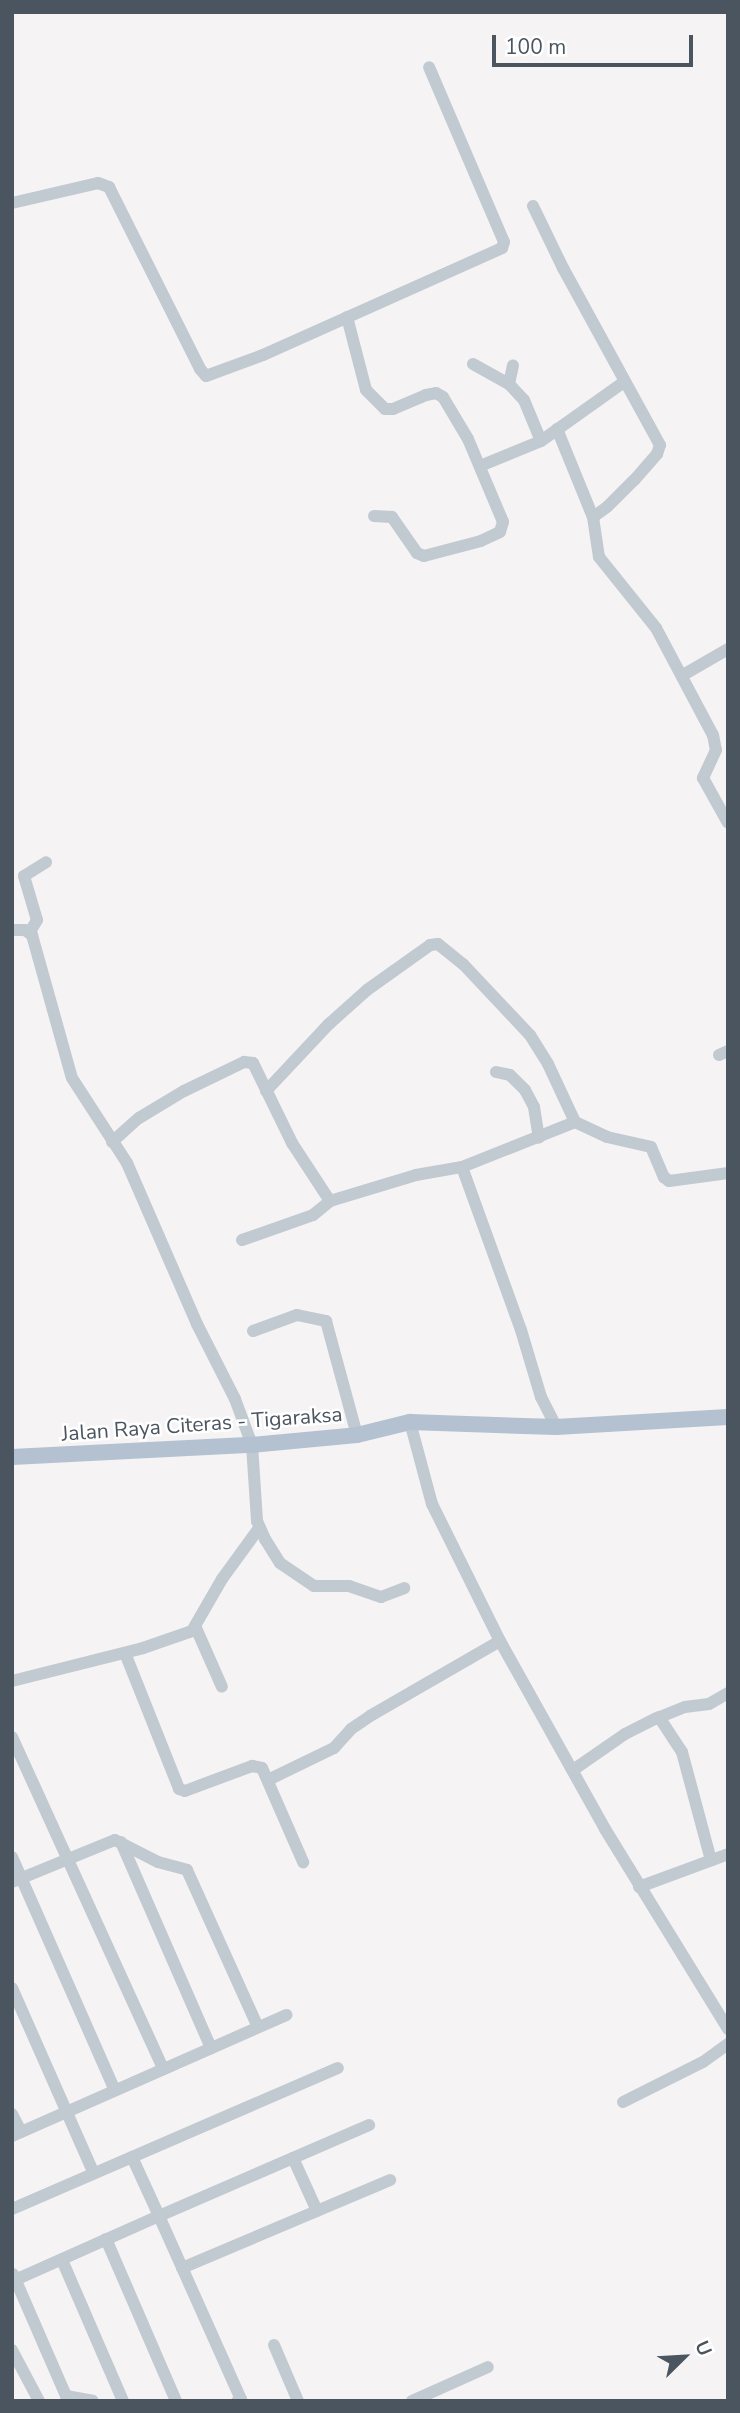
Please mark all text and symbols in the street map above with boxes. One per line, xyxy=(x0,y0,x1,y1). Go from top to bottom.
scale bar xyxy=(495,21,696,65)
text: 100 m xyxy=(505,33,566,61)
street label: Jalan Raya Citeras - Tigaraksa xyxy=(61,1402,343,1446)
north arrow xyxy=(649,2322,719,2392)
text: U xyxy=(688,2337,718,2360)

